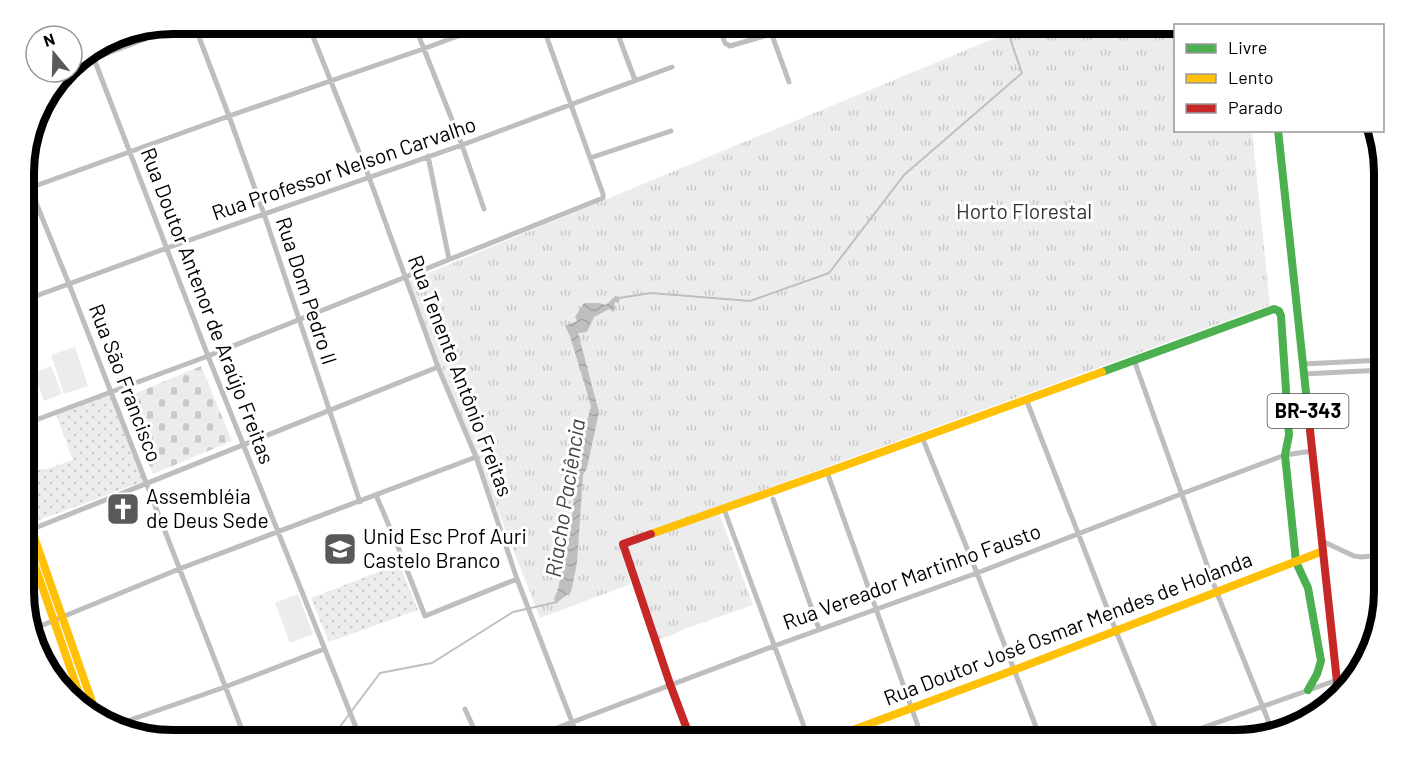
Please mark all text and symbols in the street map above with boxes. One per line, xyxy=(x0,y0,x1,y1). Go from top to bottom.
north arrow xyxy=(24,24,84,84)
legend xyxy=(1174,24,1384,132)
text: N xyxy=(41,29,57,50)
text: Livre xyxy=(1228,36,1267,58)
text: Lento xyxy=(1228,66,1274,88)
text: Parado xyxy=(1228,96,1283,118)
street label: Rua Professor Nelson Carvalho xyxy=(208,111,479,225)
street label: Rua Doutor Antenor de Araújo Freitas xyxy=(136,144,280,467)
park label: Horto Florestal xyxy=(956,198,1092,223)
street label: Rua Dom Pedro II xyxy=(272,214,343,368)
street label: Rua Tenente Antônio Freitas xyxy=(404,251,519,500)
street label: Rua São Francisco xyxy=(85,300,168,465)
road number: BR-343 xyxy=(1268,394,1348,428)
water label: Riacho Paciência xyxy=(539,417,589,579)
place label: Assembléia de Deus Sede xyxy=(146,483,269,532)
church icon: Assembléia de Deus Sede xyxy=(105,491,141,527)
street label: Rua Vereador Martinho Fausto xyxy=(779,517,1044,634)
place label: Unid Esc Prof Auri Castelo Branco xyxy=(363,523,527,572)
school or university icon: Unid Esc Prof Auri Castelo Branco xyxy=(322,531,358,567)
street label: Rua Doutor José Osmar Mendes de Holanda xyxy=(880,546,1255,710)

